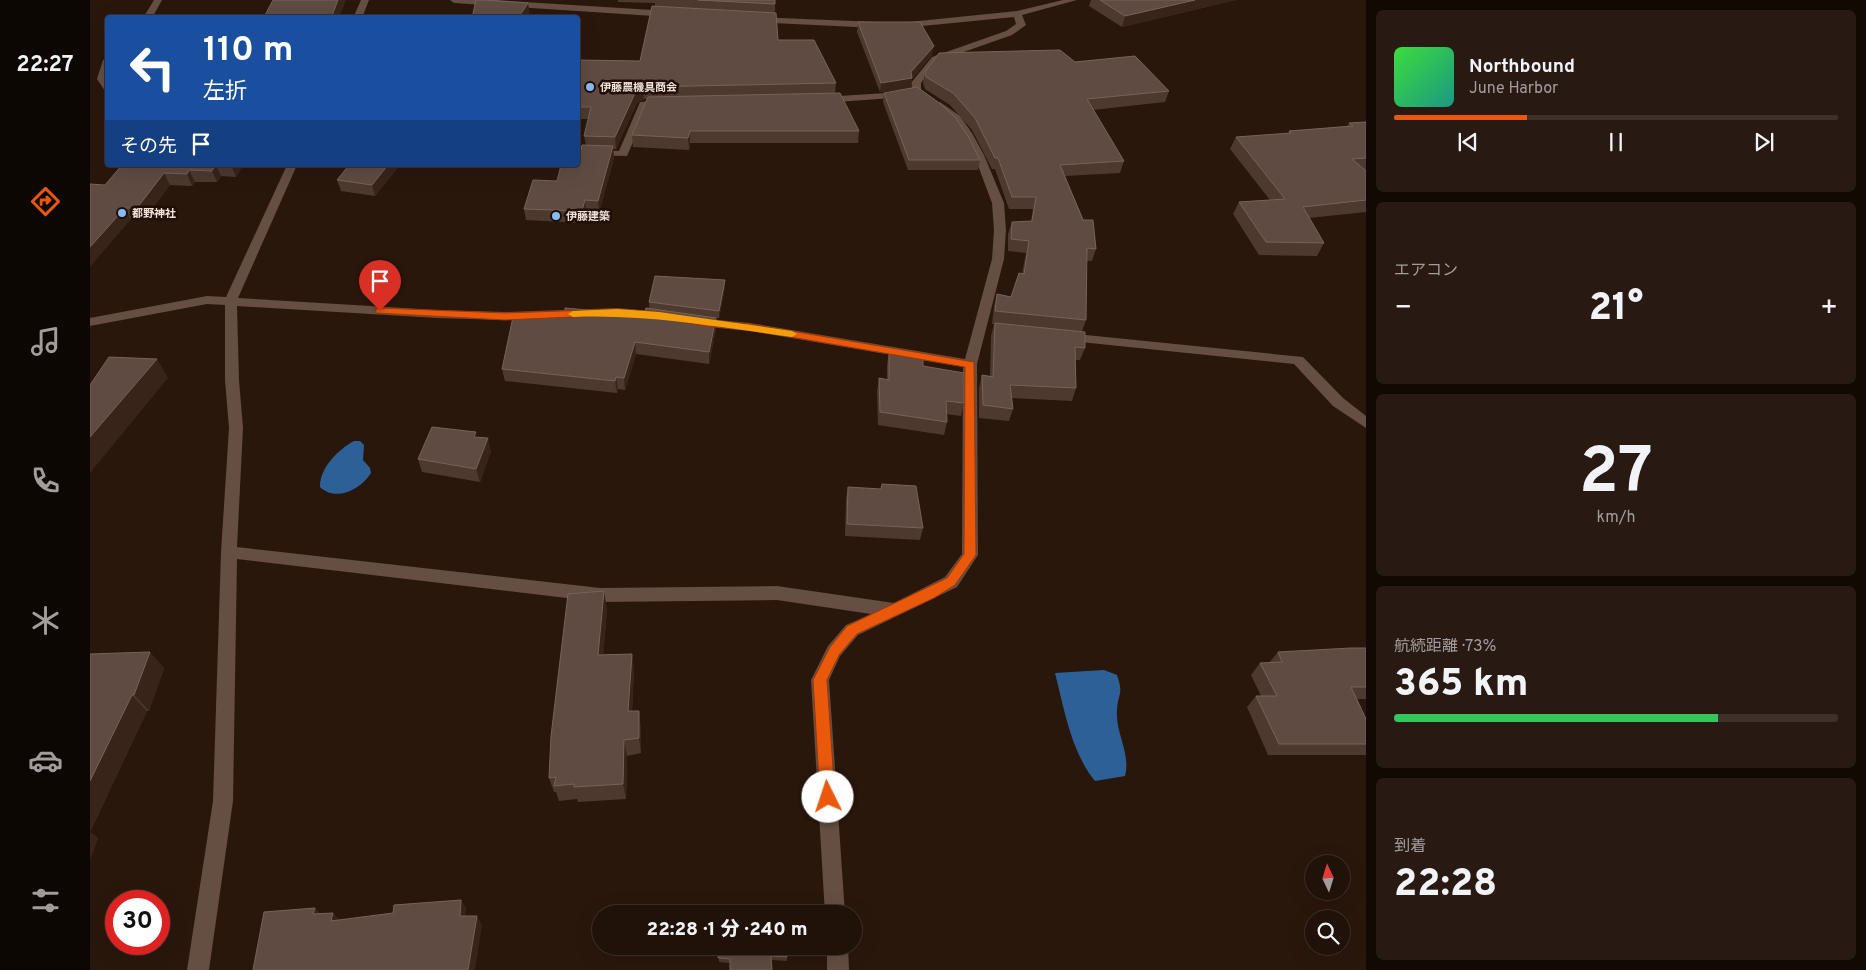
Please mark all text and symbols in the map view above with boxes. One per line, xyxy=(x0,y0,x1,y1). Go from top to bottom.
text: 110 m xyxy=(203,29,293,73)
icon: left xyxy=(120,35,185,100)
text: 22:27 xyxy=(16,52,74,79)
text: Northbound xyxy=(1469,55,1575,79)
text: 左折 xyxy=(203,79,247,106)
text: June Harbor xyxy=(1469,79,1558,99)
marker: 伊藤農機具商会 xyxy=(584,81,596,93)
place label: 伊藤農機具商会 xyxy=(600,81,677,95)
icon: previous xyxy=(1454,128,1482,156)
icon: pause xyxy=(1602,128,1630,156)
icon: next xyxy=(1750,128,1778,156)
icon: arrive xyxy=(187,130,215,158)
text: その先 xyxy=(120,135,177,159)
icon: directions xyxy=(28,184,63,219)
marker: 都野神社 xyxy=(116,207,128,219)
place label: 都野神社 xyxy=(132,207,176,221)
marker: 伊藤建築 xyxy=(550,210,562,222)
place label: 伊藤建築 xyxy=(566,210,610,224)
pin xyxy=(359,260,401,311)
text: エアコン xyxy=(1394,261,1458,281)
icon: arrive xyxy=(366,267,394,295)
text: 21° xyxy=(1589,285,1643,334)
text: − xyxy=(1394,291,1412,327)
text: + xyxy=(1820,291,1838,327)
icon: music xyxy=(28,324,63,359)
text: 27 xyxy=(1579,434,1653,516)
icon: phone xyxy=(28,463,63,498)
text: km/h xyxy=(1597,508,1635,528)
icon: climate xyxy=(28,603,63,638)
text: 航続距離 · 73% xyxy=(1394,637,1497,657)
text: 365 km xyxy=(1394,661,1528,710)
icon: car xyxy=(28,743,63,778)
position arrow xyxy=(801,770,853,822)
text: 到着 xyxy=(1394,837,1426,857)
north arrow xyxy=(1305,855,1350,900)
map controls xyxy=(1305,855,1350,955)
text: 22:28 xyxy=(1394,861,1497,910)
icon: filters xyxy=(28,883,63,918)
speed limit sign: 30 xyxy=(105,890,170,955)
button: search xyxy=(1305,910,1350,955)
text: 22:28 · 1 分 · 240 m xyxy=(647,918,807,942)

